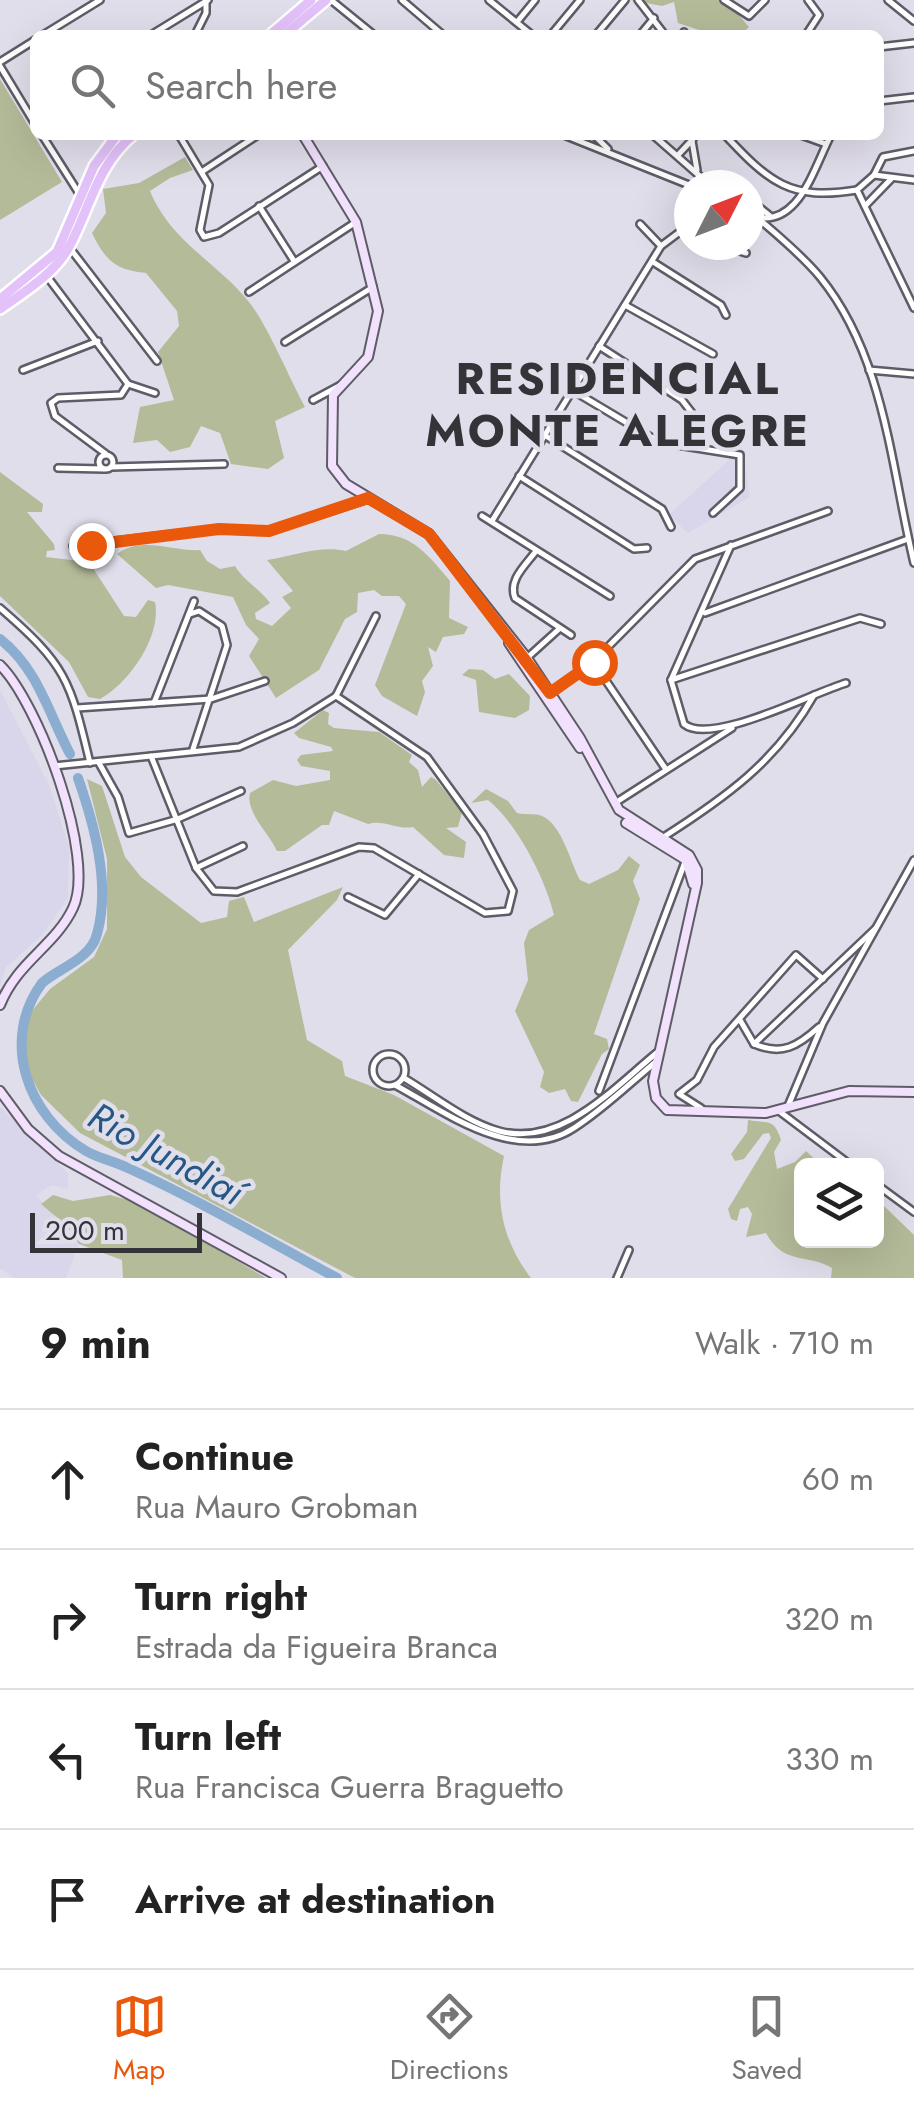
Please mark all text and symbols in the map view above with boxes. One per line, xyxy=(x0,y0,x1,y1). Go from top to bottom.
search box xyxy=(30,30,884,140)
icon: search xyxy=(65,58,120,113)
text: Search here xyxy=(145,58,337,113)
north arrow xyxy=(674,170,764,260)
district label: RESIDENCIAL MONTE ALEGRE xyxy=(425,346,811,463)
route end xyxy=(69,523,115,569)
route start xyxy=(572,640,618,686)
water label: Rio Jundiaí xyxy=(78,1088,259,1222)
map controls xyxy=(794,1158,884,1248)
button: layers xyxy=(794,1158,884,1248)
scale bar xyxy=(30,1208,202,1252)
text: 200 m xyxy=(45,1210,125,1251)
text: 9 min xyxy=(40,1313,151,1374)
text: Walk · 710 m xyxy=(695,1320,874,1366)
text: Continue xyxy=(135,1429,294,1484)
icon: ahead xyxy=(40,1452,95,1507)
text: 60 m xyxy=(802,1456,874,1502)
text: Rua Mauro Grobman xyxy=(135,1484,419,1530)
text: Turn right xyxy=(135,1569,307,1624)
icon: right xyxy=(40,1592,95,1647)
text: 320 m xyxy=(785,1596,874,1642)
text: Estrada da Figueira Branca xyxy=(135,1624,498,1670)
text: Turn left xyxy=(135,1709,281,1764)
icon: left xyxy=(40,1732,95,1787)
text: 330 m xyxy=(785,1736,874,1782)
text: Rua Francisca Guerra Braguetto xyxy=(135,1764,564,1810)
icon: arrive xyxy=(40,1872,95,1927)
text: Arrive at destination xyxy=(135,1872,496,1927)
tab: Map xyxy=(112,1989,167,2090)
tab: Directions xyxy=(390,1989,508,2090)
tab: Saved xyxy=(731,1989,802,2090)

